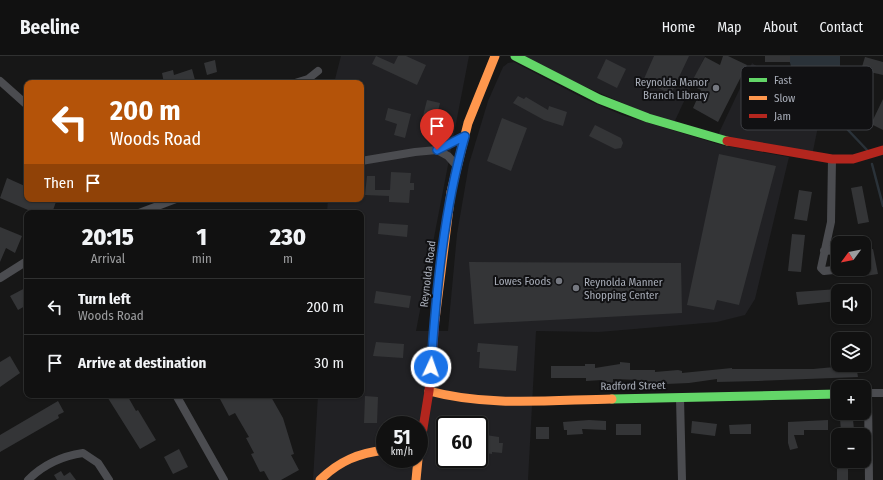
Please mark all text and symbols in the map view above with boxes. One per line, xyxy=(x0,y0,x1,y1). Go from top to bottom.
text: Beeline xyxy=(20,16,80,39)
text: Home xyxy=(662,19,695,36)
text: Map xyxy=(717,19,741,36)
text: About xyxy=(763,19,798,36)
text: Contact xyxy=(820,19,863,36)
legend xyxy=(741,66,873,130)
text: Fast xyxy=(774,74,792,87)
place label: Reynolda Manor Branch Library xyxy=(635,76,708,102)
marker: Reynolda Manor Branch Library xyxy=(711,83,721,93)
text: Slow xyxy=(774,92,795,105)
text: 200 m xyxy=(110,94,181,127)
icon: left xyxy=(44,96,96,148)
pin xyxy=(420,109,454,150)
text: Jam xyxy=(774,110,791,123)
icon: arrive xyxy=(426,115,448,137)
text: Woods Road xyxy=(110,128,201,150)
icon: arrive xyxy=(82,172,104,194)
text: Then xyxy=(44,174,74,192)
text: 20:15 xyxy=(82,223,134,251)
text: 1 xyxy=(197,223,207,251)
text: 230 xyxy=(270,223,306,251)
north arrow xyxy=(831,236,871,276)
map controls xyxy=(831,236,871,468)
street label: Reynolda Road xyxy=(417,240,439,308)
text: Arrival xyxy=(91,251,125,266)
text: min xyxy=(192,251,212,266)
text: m xyxy=(283,251,293,266)
place label: Lowes Foods xyxy=(494,275,551,288)
marker: Lowes Foods xyxy=(554,276,564,286)
place label: Reynolda Manner Shopping Center xyxy=(584,276,663,302)
marker: Reynolda Manner Shopping Center xyxy=(571,283,581,293)
button: sound xyxy=(831,284,871,324)
text: Turn left xyxy=(78,290,131,308)
icon: left xyxy=(44,296,66,318)
text: 200 m xyxy=(307,298,344,316)
text: Woods Road xyxy=(78,308,144,323)
button: layers xyxy=(831,332,871,372)
position arrow xyxy=(410,346,452,388)
icon: arrive xyxy=(44,352,66,374)
text: Arrive at destination xyxy=(78,354,206,372)
text: 30 m xyxy=(314,354,344,372)
street label: Radford Street xyxy=(600,379,666,393)
button: + xyxy=(831,380,871,420)
speed limit sign: 60 xyxy=(436,416,488,468)
text: 51 xyxy=(393,425,411,449)
button: − xyxy=(831,428,871,468)
text: km/h xyxy=(391,446,413,458)

